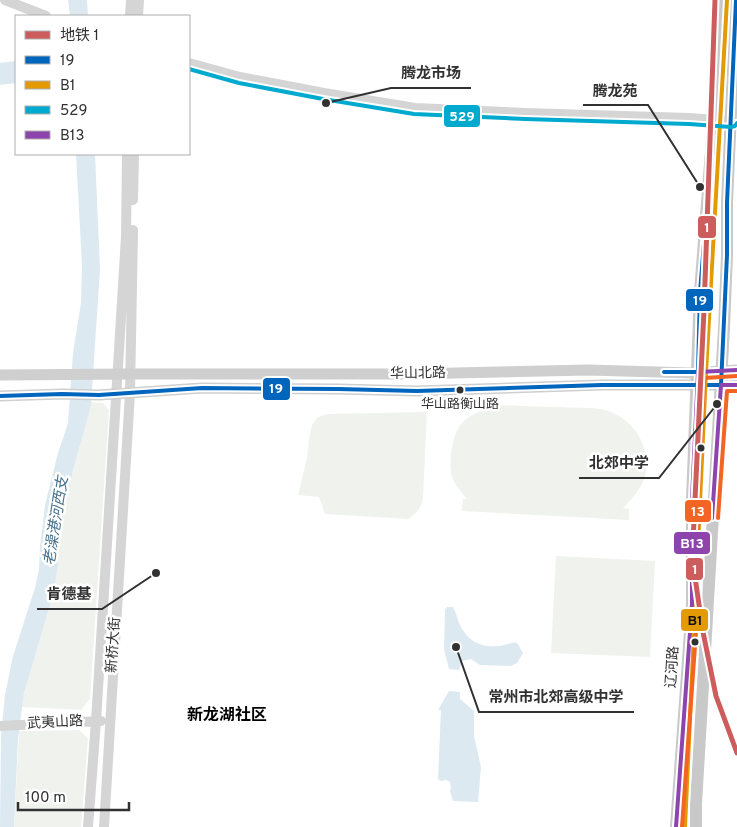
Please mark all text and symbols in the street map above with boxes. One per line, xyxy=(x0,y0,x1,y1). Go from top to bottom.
legend xyxy=(15,15,190,155)
text: 地铁 1 xyxy=(60,27,99,46)
text: 19 xyxy=(60,52,75,71)
callout: 腾龙市场 xyxy=(391,58,471,88)
text: 腾龙市场 xyxy=(401,64,461,84)
callout: 腾龙苑 xyxy=(583,75,648,105)
text: B1 xyxy=(60,77,75,96)
text: 腾龙苑 xyxy=(592,82,638,102)
text: 529 xyxy=(60,102,87,121)
line badge: 529 xyxy=(443,104,481,128)
text: 529 xyxy=(449,109,475,126)
text: B13 xyxy=(60,127,84,146)
line badge: 1 xyxy=(697,215,717,239)
text: 1 xyxy=(704,220,710,237)
line badge: 19 xyxy=(685,288,714,312)
text: 19 xyxy=(693,293,707,310)
street label: 华山北路 xyxy=(390,364,446,383)
line badge: 19 xyxy=(262,377,291,401)
text: 19 xyxy=(269,381,283,398)
marker: 华山路衡山路 xyxy=(455,385,465,395)
place label: 华山路衡山路 xyxy=(421,396,499,413)
unlabelled marker xyxy=(696,443,706,453)
callout: 北郊中学 xyxy=(579,448,659,478)
text: 北郊中学 xyxy=(589,454,649,474)
water label: 老澡港河西支 xyxy=(41,473,74,567)
line badge: 13 xyxy=(684,499,712,523)
text: 13 xyxy=(691,504,705,521)
line badge: B13 xyxy=(673,531,711,555)
text: B13 xyxy=(680,536,704,553)
line badge: 1 xyxy=(685,557,704,581)
text: 1 xyxy=(692,562,698,579)
callout: 肯德基 xyxy=(37,579,102,609)
text: 肯德基 xyxy=(46,585,92,605)
line badge: B1 xyxy=(680,608,709,632)
text: B1 xyxy=(687,613,703,630)
street label: 新桥大街 xyxy=(104,616,124,674)
unlabelled marker xyxy=(690,637,700,647)
street label: 辽河路 xyxy=(663,645,683,689)
callout: 常州市北郊高级中学 xyxy=(479,682,634,712)
text: 常州市北郊高级中学 xyxy=(488,688,624,708)
district label: 新龙湖社区 xyxy=(187,705,267,726)
street label: 武夷山路 xyxy=(27,713,83,733)
scale bar xyxy=(18,780,129,812)
text: 100 m xyxy=(25,789,66,808)

